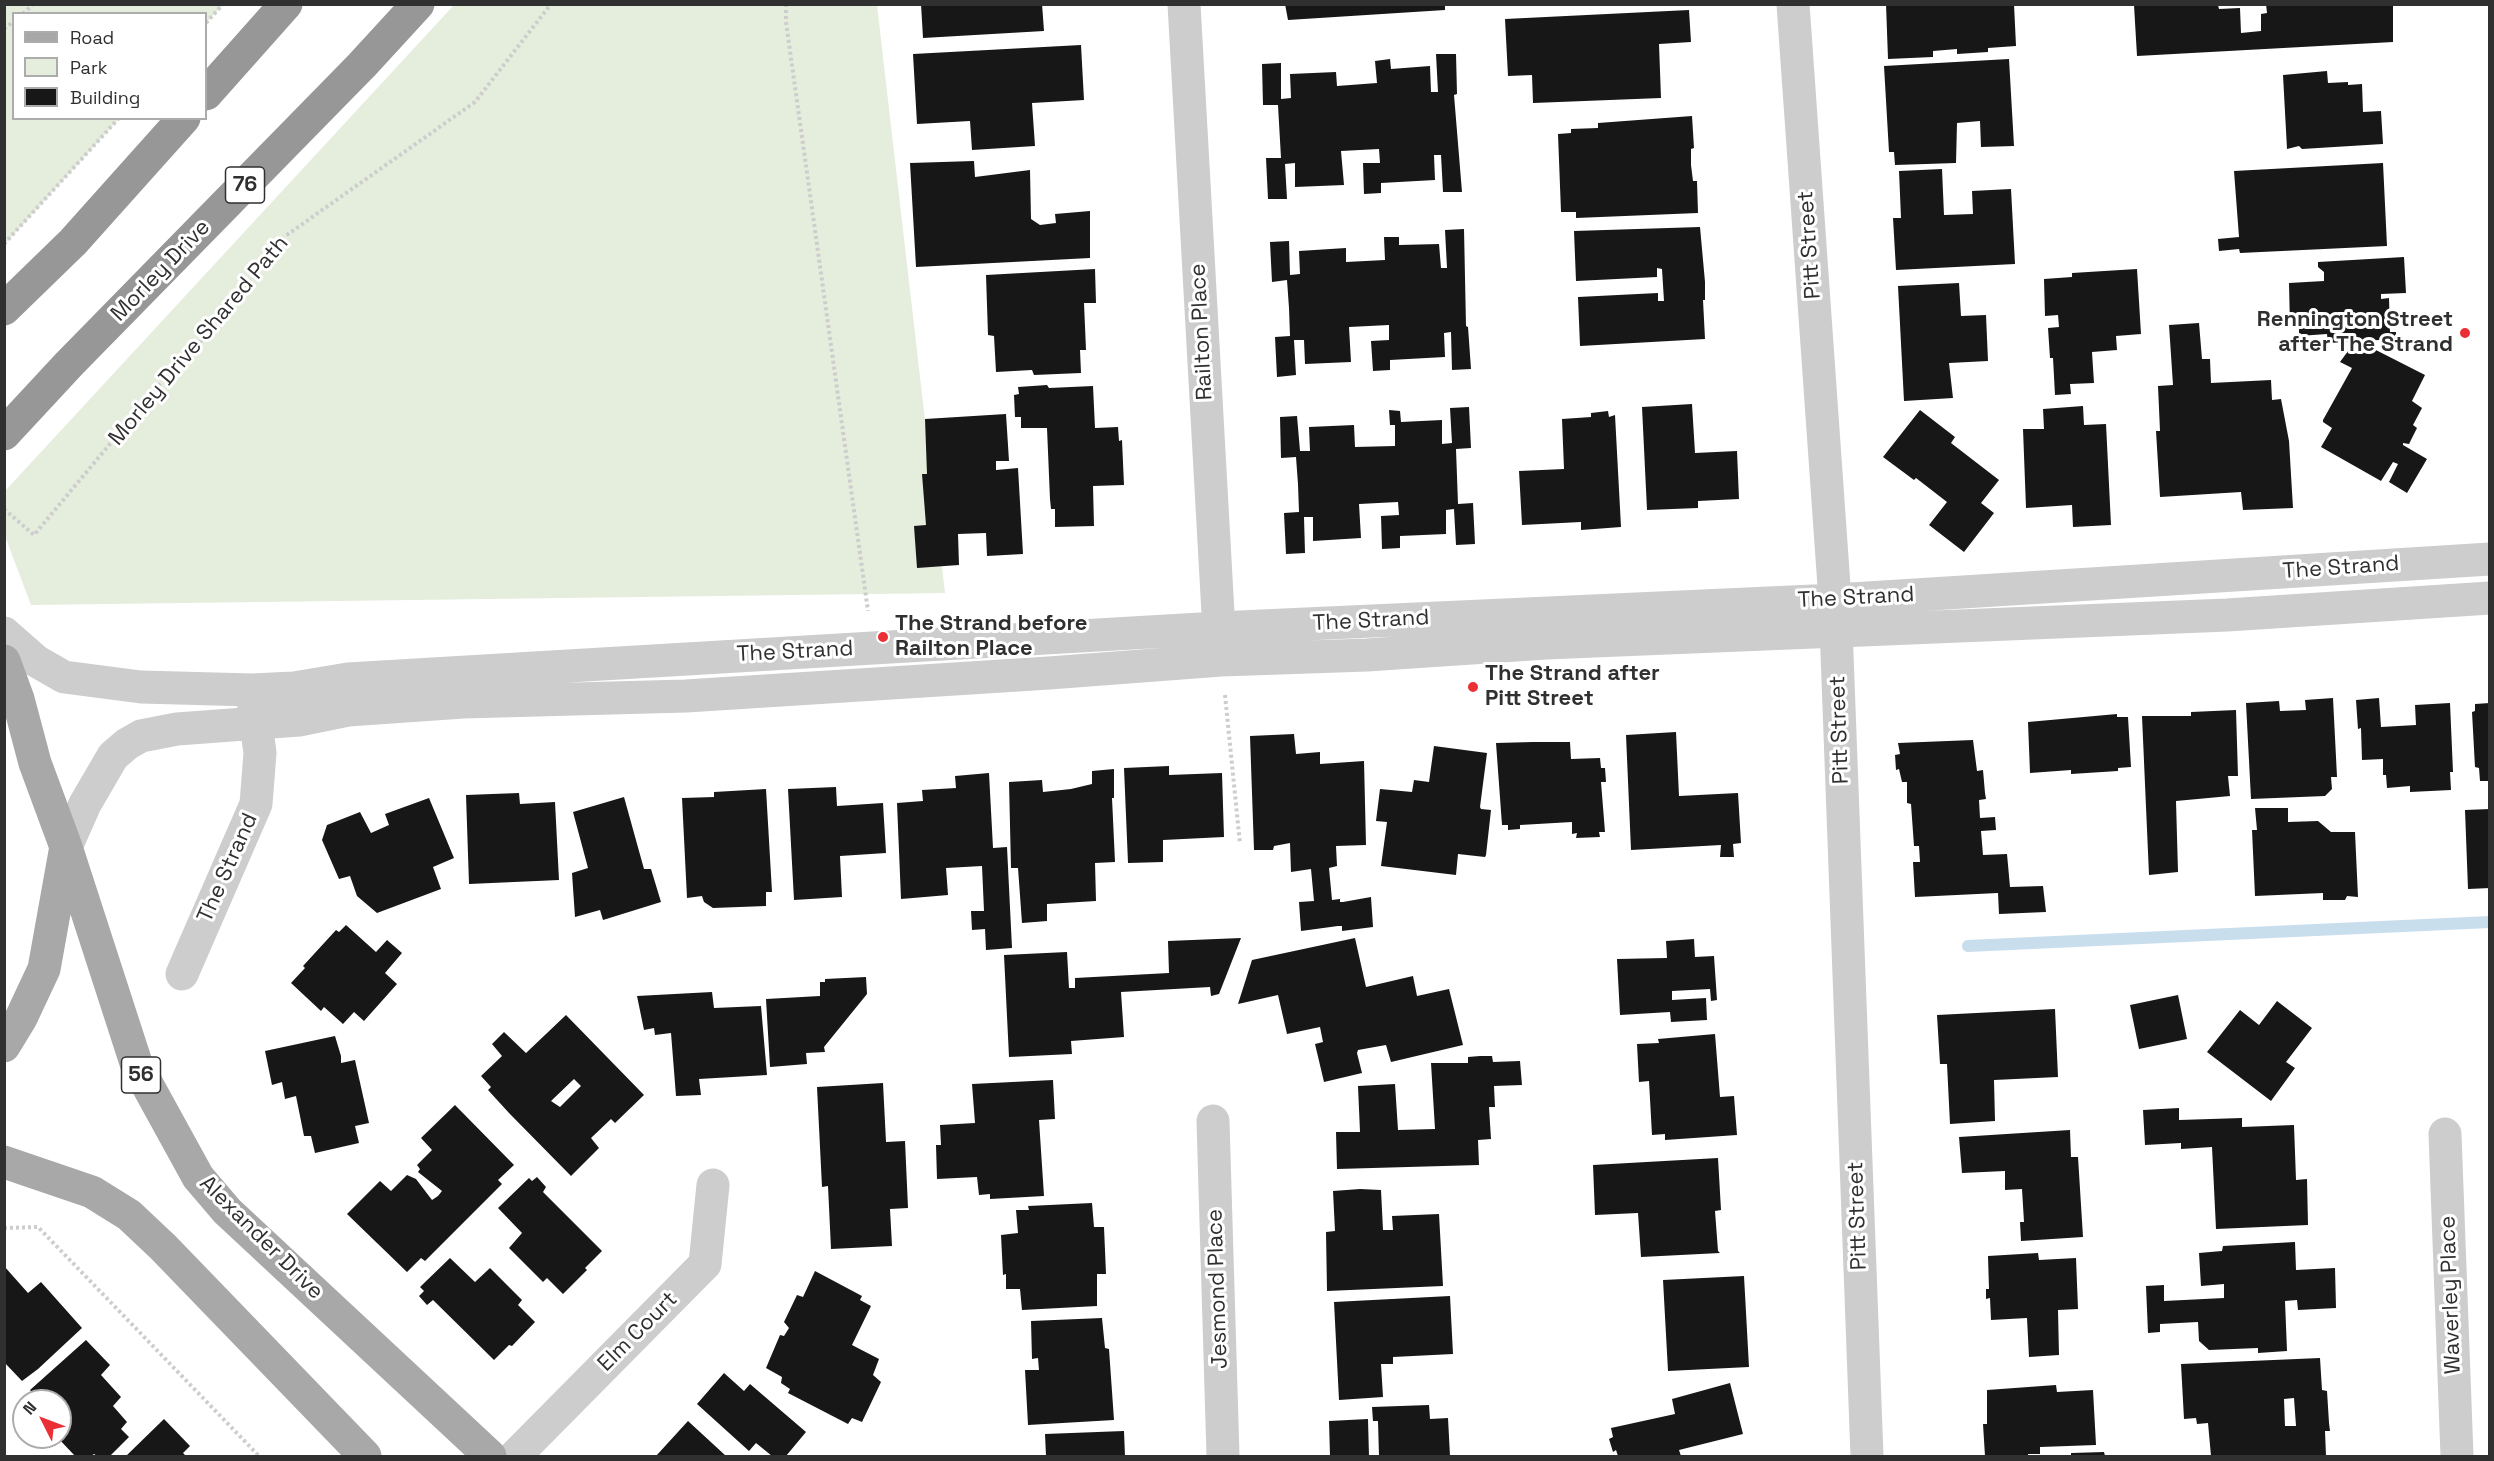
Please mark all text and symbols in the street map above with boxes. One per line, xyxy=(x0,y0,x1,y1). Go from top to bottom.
legend xyxy=(12,12,207,120)
text: Road xyxy=(70,26,114,49)
text: Park xyxy=(70,56,107,79)
text: Building xyxy=(70,86,140,109)
road number: 76 xyxy=(226,167,264,203)
street label: Pitt Street xyxy=(1793,190,1827,300)
street label: Morley Drive xyxy=(106,215,216,327)
street label: Morley Drive Shared Path xyxy=(103,231,295,451)
street label: Railton Place xyxy=(1185,263,1219,401)
place label: Rennington Street after The Strand xyxy=(2257,307,2453,358)
marker: Rennington Street after The Strand xyxy=(2458,326,2472,340)
street label: The Strand xyxy=(2282,551,2400,585)
street label: The Strand xyxy=(1797,582,1915,614)
street label: The Strand xyxy=(1312,605,1430,637)
place label: The Strand before Railton Place xyxy=(895,611,1088,662)
marker: The Strand before Railton Place xyxy=(876,630,890,644)
street label: The Strand xyxy=(736,636,854,668)
place label: The Strand after Pitt Street xyxy=(1485,661,1660,712)
street label: Pitt Street xyxy=(1825,675,1855,785)
marker: The Strand after Pitt Street xyxy=(1466,680,1480,694)
street label: The Strand xyxy=(192,809,264,927)
road number: 56 xyxy=(122,1057,160,1093)
street label: Pitt Street xyxy=(1843,1161,1873,1271)
street label: Alexander Drive xyxy=(194,1171,328,1305)
street label: Jesmond Place xyxy=(1202,1209,1234,1369)
street label: Waverley Place xyxy=(2435,1215,2467,1375)
street label: Elm Court xyxy=(593,1287,683,1377)
north arrow xyxy=(12,1389,72,1449)
text: N xyxy=(18,1397,41,1419)

